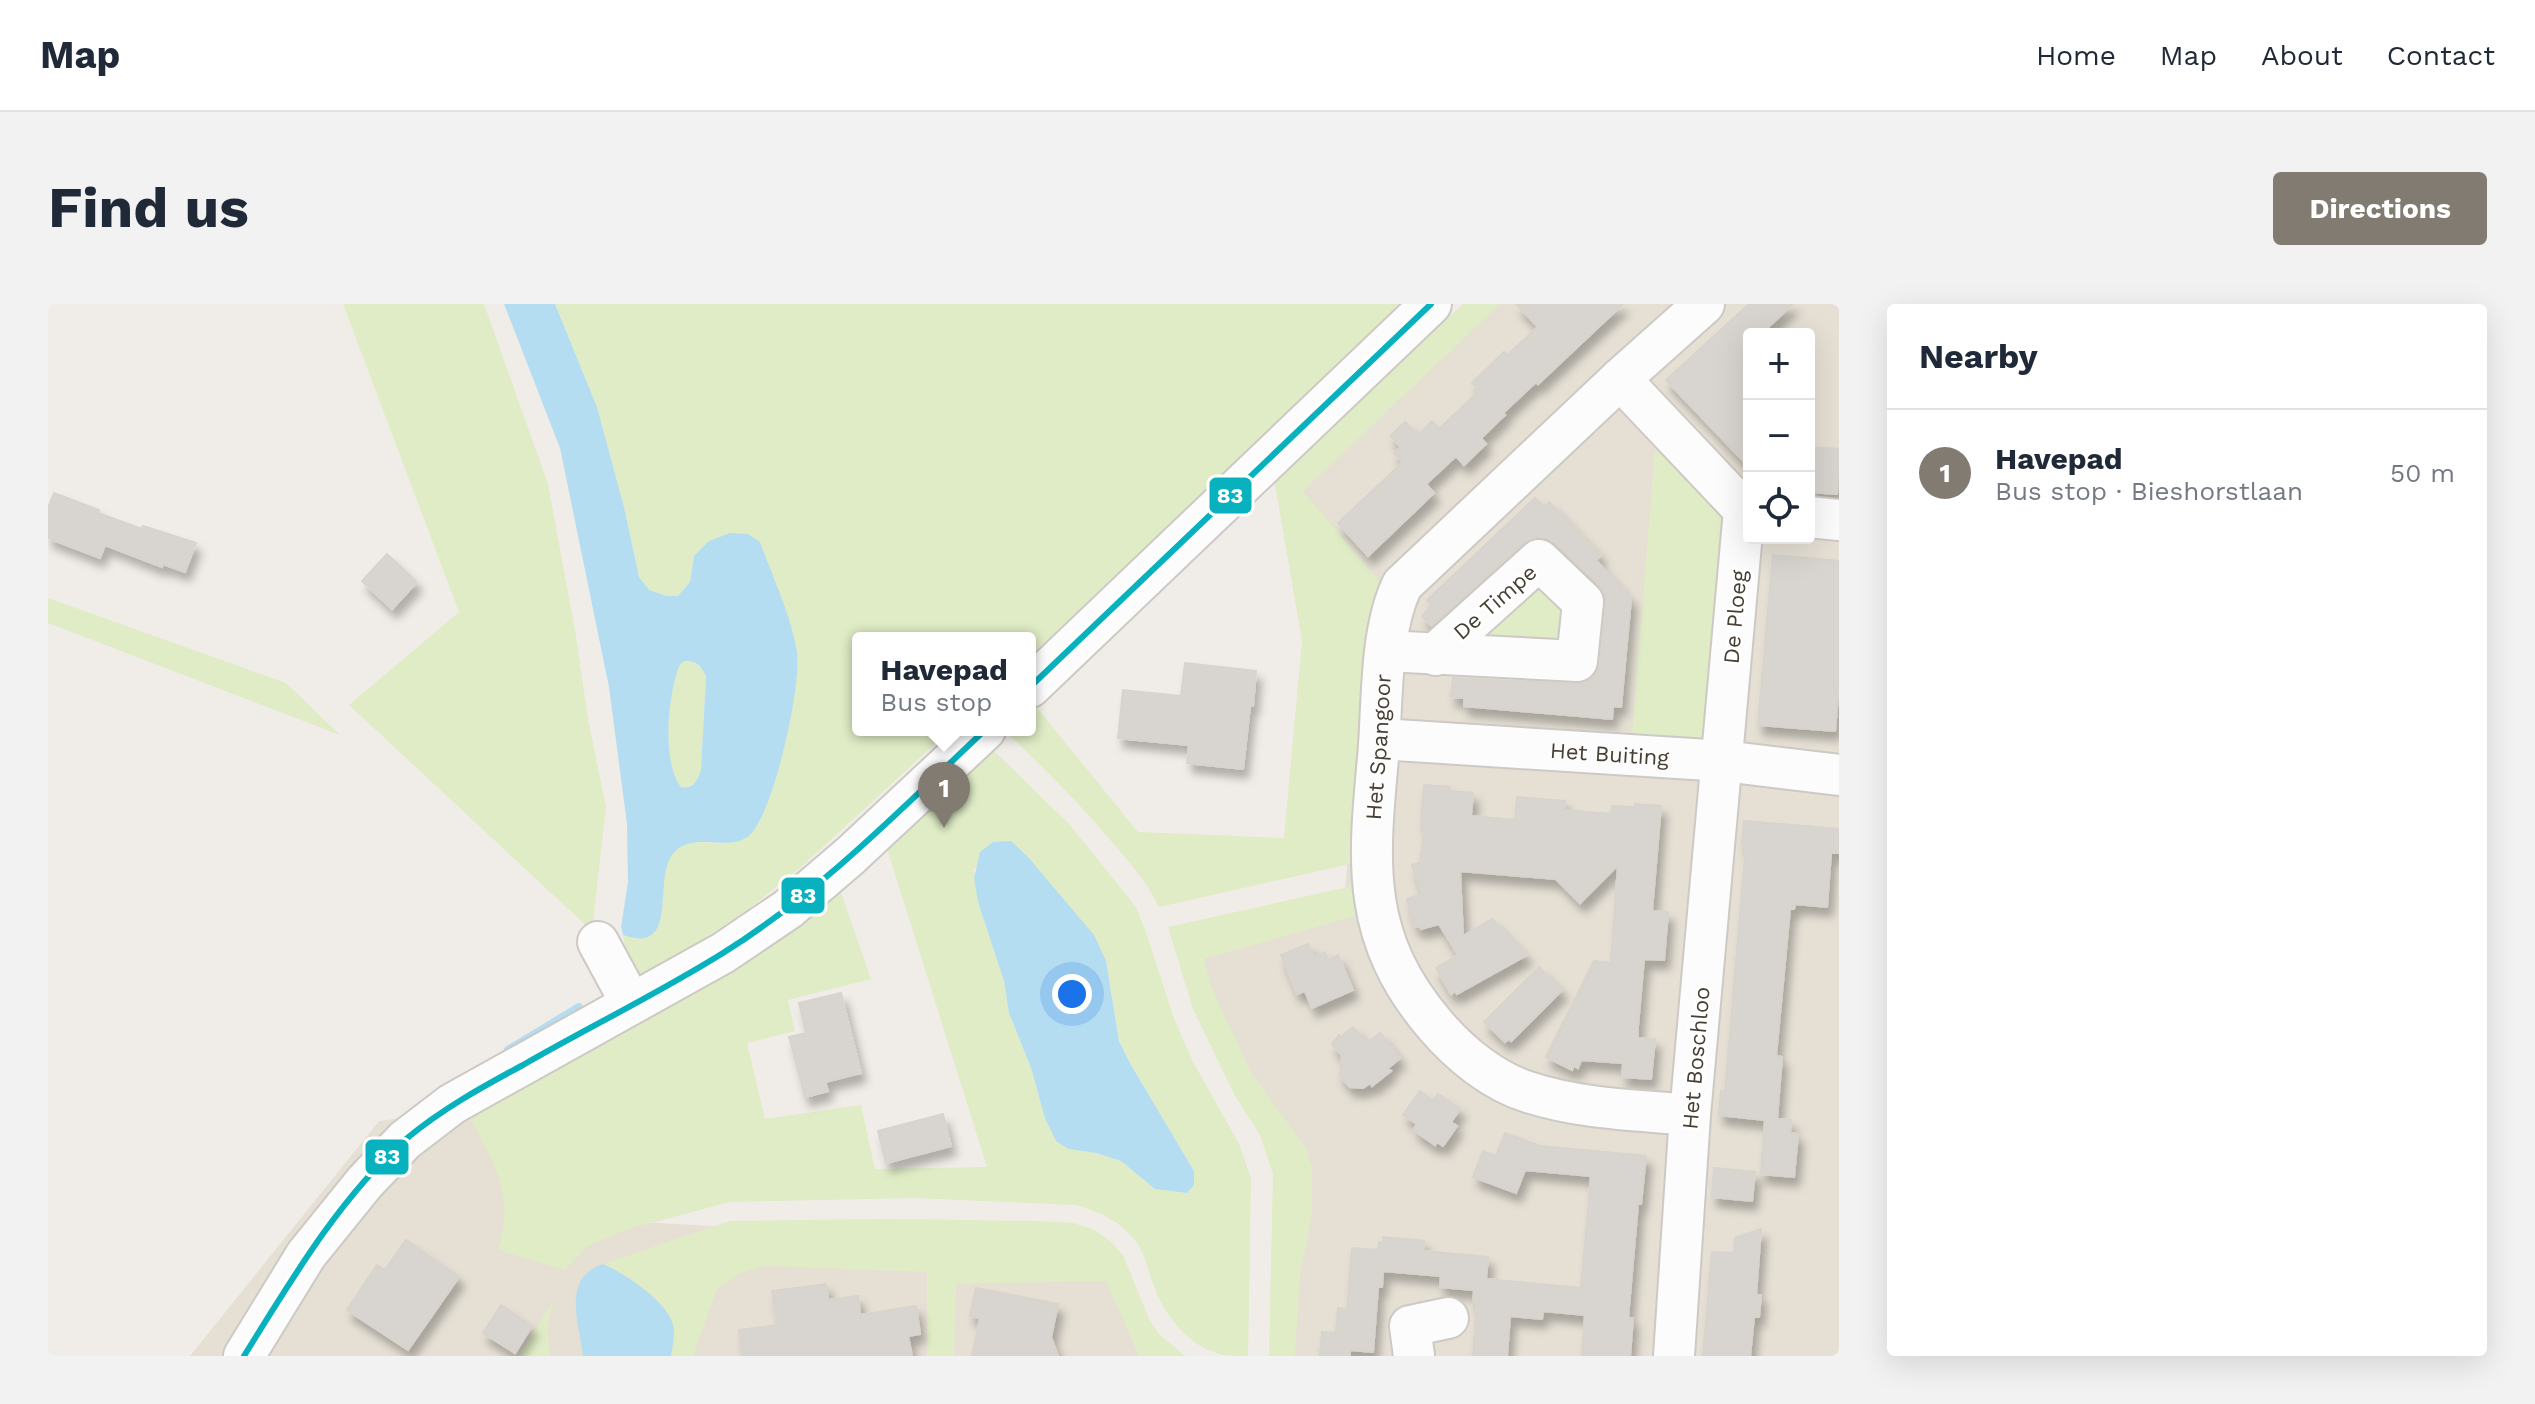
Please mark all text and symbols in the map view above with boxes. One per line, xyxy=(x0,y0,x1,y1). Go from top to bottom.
text: Map xyxy=(40,33,120,77)
text: Home xyxy=(2036,39,2116,72)
text: Map xyxy=(2160,39,2217,72)
text: About xyxy=(2261,39,2343,72)
text: Contact xyxy=(2387,39,2495,72)
button: Directions xyxy=(2273,172,2487,245)
text: Find us xyxy=(48,175,249,241)
map controls xyxy=(1743,328,1815,544)
button: + xyxy=(1743,328,1815,400)
text: Nearby xyxy=(1919,336,2038,376)
button: − xyxy=(1743,400,1815,472)
text: Havepad xyxy=(1995,441,2123,476)
text: 1 xyxy=(1939,458,1951,488)
text: 50 m xyxy=(2390,458,2455,488)
button: locate xyxy=(1743,472,1815,544)
line badge: 83 xyxy=(1208,476,1253,515)
text: Bus stop · Bieshorstlaan xyxy=(1995,476,2303,506)
text: 83 xyxy=(1217,483,1243,508)
street label: De Timpe xyxy=(1448,559,1542,645)
street label: De Ploeg xyxy=(1718,569,1752,665)
popup xyxy=(852,632,1036,736)
text: Havepad xyxy=(880,652,1008,687)
street label: Het Spangoor xyxy=(1360,673,1395,821)
text: Bus stop xyxy=(880,687,992,717)
street label: Het Buiting xyxy=(1549,737,1670,770)
pin: 1 xyxy=(918,762,970,828)
line badge: 83 xyxy=(780,876,826,915)
text: 83 xyxy=(790,883,816,908)
your location xyxy=(1052,974,1092,1014)
street label: Het Boschloo xyxy=(1677,986,1715,1130)
line badge: 83 xyxy=(364,1138,410,1176)
text: 83 xyxy=(374,1144,400,1169)

